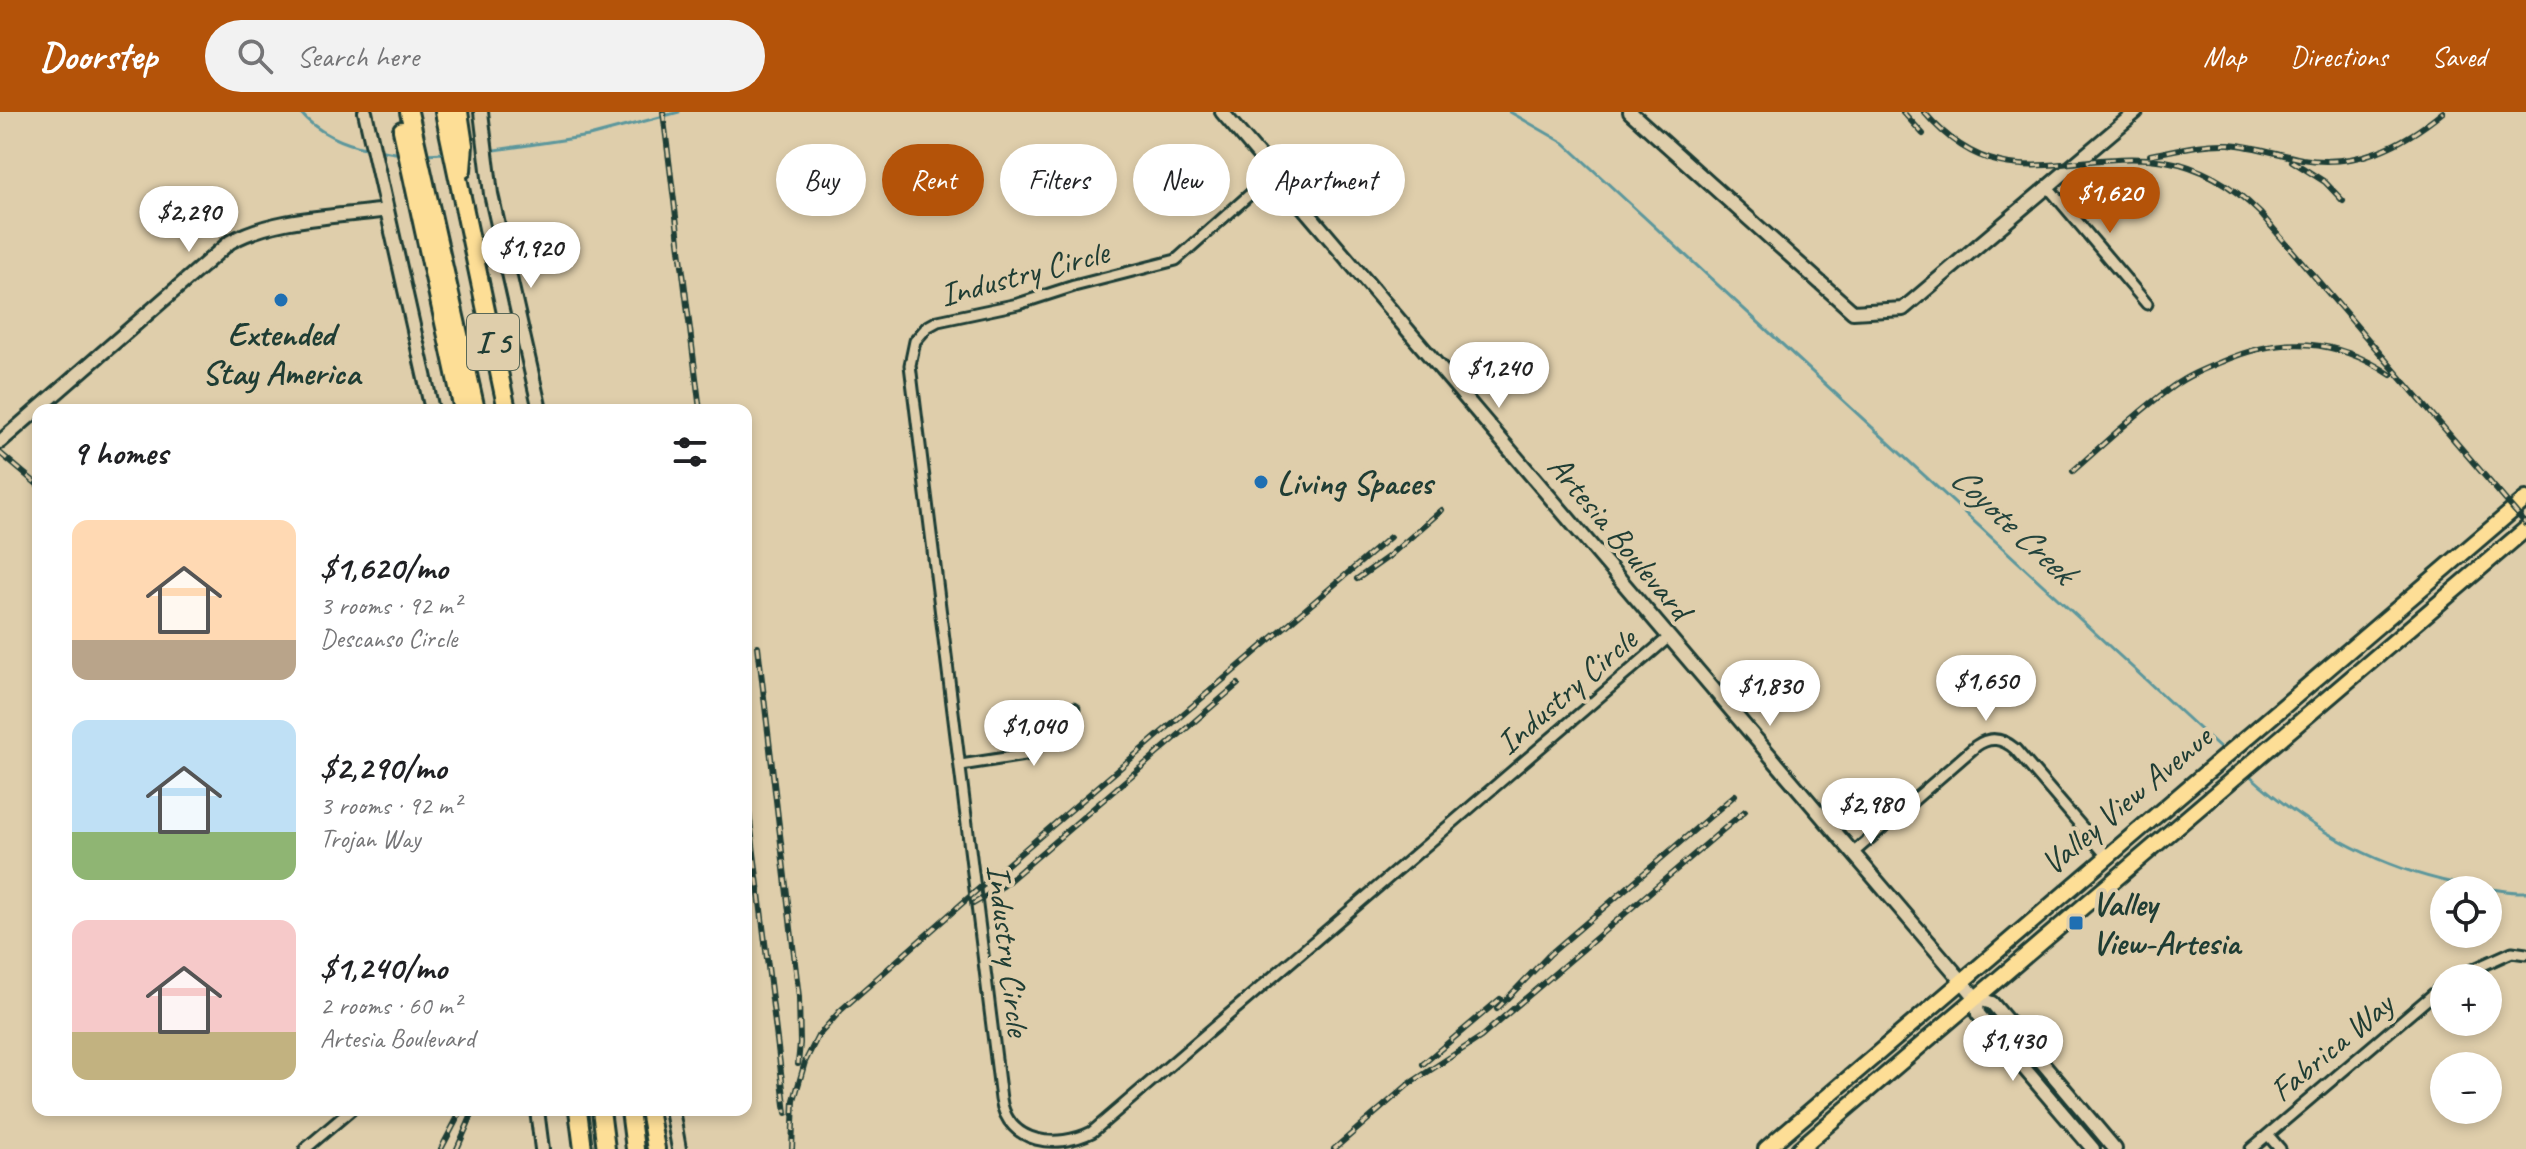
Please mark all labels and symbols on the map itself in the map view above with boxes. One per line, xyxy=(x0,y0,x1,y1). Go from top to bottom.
pin: $1,620 xyxy=(2045,167,2175,235)
pin: $2,290 xyxy=(124,186,254,254)
pin: $1,920 xyxy=(466,222,596,290)
street label: Industry Circle xyxy=(935,229,1115,316)
marker: Extended Stay America xyxy=(272,291,290,309)
place label: Extended Stay America xyxy=(202,312,363,394)
road number: I 5 xyxy=(467,314,519,370)
pin: $1,240 xyxy=(1434,342,1564,410)
street label: Artesia Boulevard xyxy=(1539,446,1704,632)
water label: Coyote Creek xyxy=(1941,455,2089,597)
place label: Living Spaces xyxy=(1277,461,1435,504)
marker: Living Spaces xyxy=(1252,473,1270,491)
street label: Industry Circle xyxy=(1487,617,1647,764)
pin: $1,650 xyxy=(1921,655,2051,723)
pin: $1,830 xyxy=(1705,660,1835,728)
pin: $1,040 xyxy=(969,700,1099,768)
street label: Valley View Avenue xyxy=(2032,714,2223,884)
pin: $2,980 xyxy=(1806,778,1936,846)
street label: Industry Circle xyxy=(977,862,1041,1040)
place label: Valley View-Artesia xyxy=(2092,882,2243,964)
marker: Valley View-Artesia xyxy=(2067,914,2085,932)
street label: Fabrica Way xyxy=(2261,981,2403,1111)
pin: $1,430 xyxy=(1948,1015,2078,1083)

